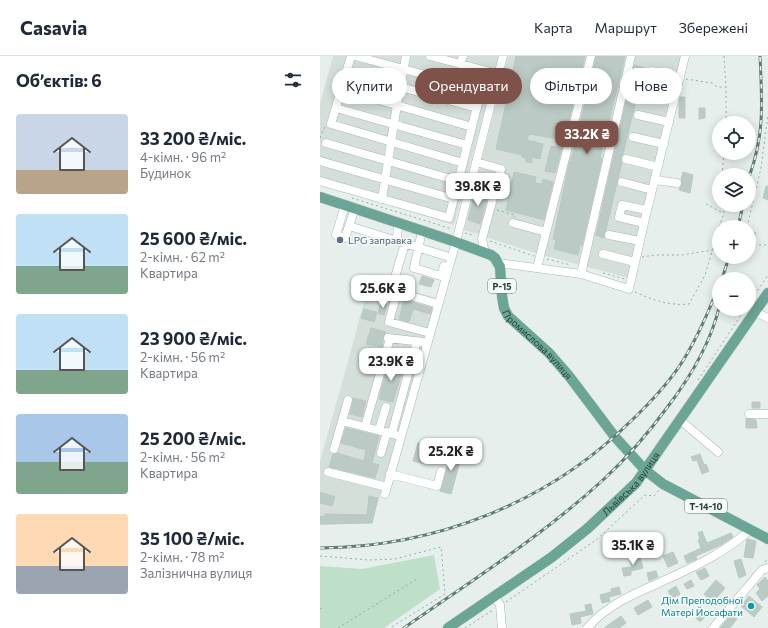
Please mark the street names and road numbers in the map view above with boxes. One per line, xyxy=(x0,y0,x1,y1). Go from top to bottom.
road number: Р-15 xyxy=(488,279,516,293)
street label: Промислова вулиця xyxy=(500,308,575,382)
street label: Львівська вулиця xyxy=(599,449,662,518)
road number: Т-14-10 xyxy=(685,499,727,513)

